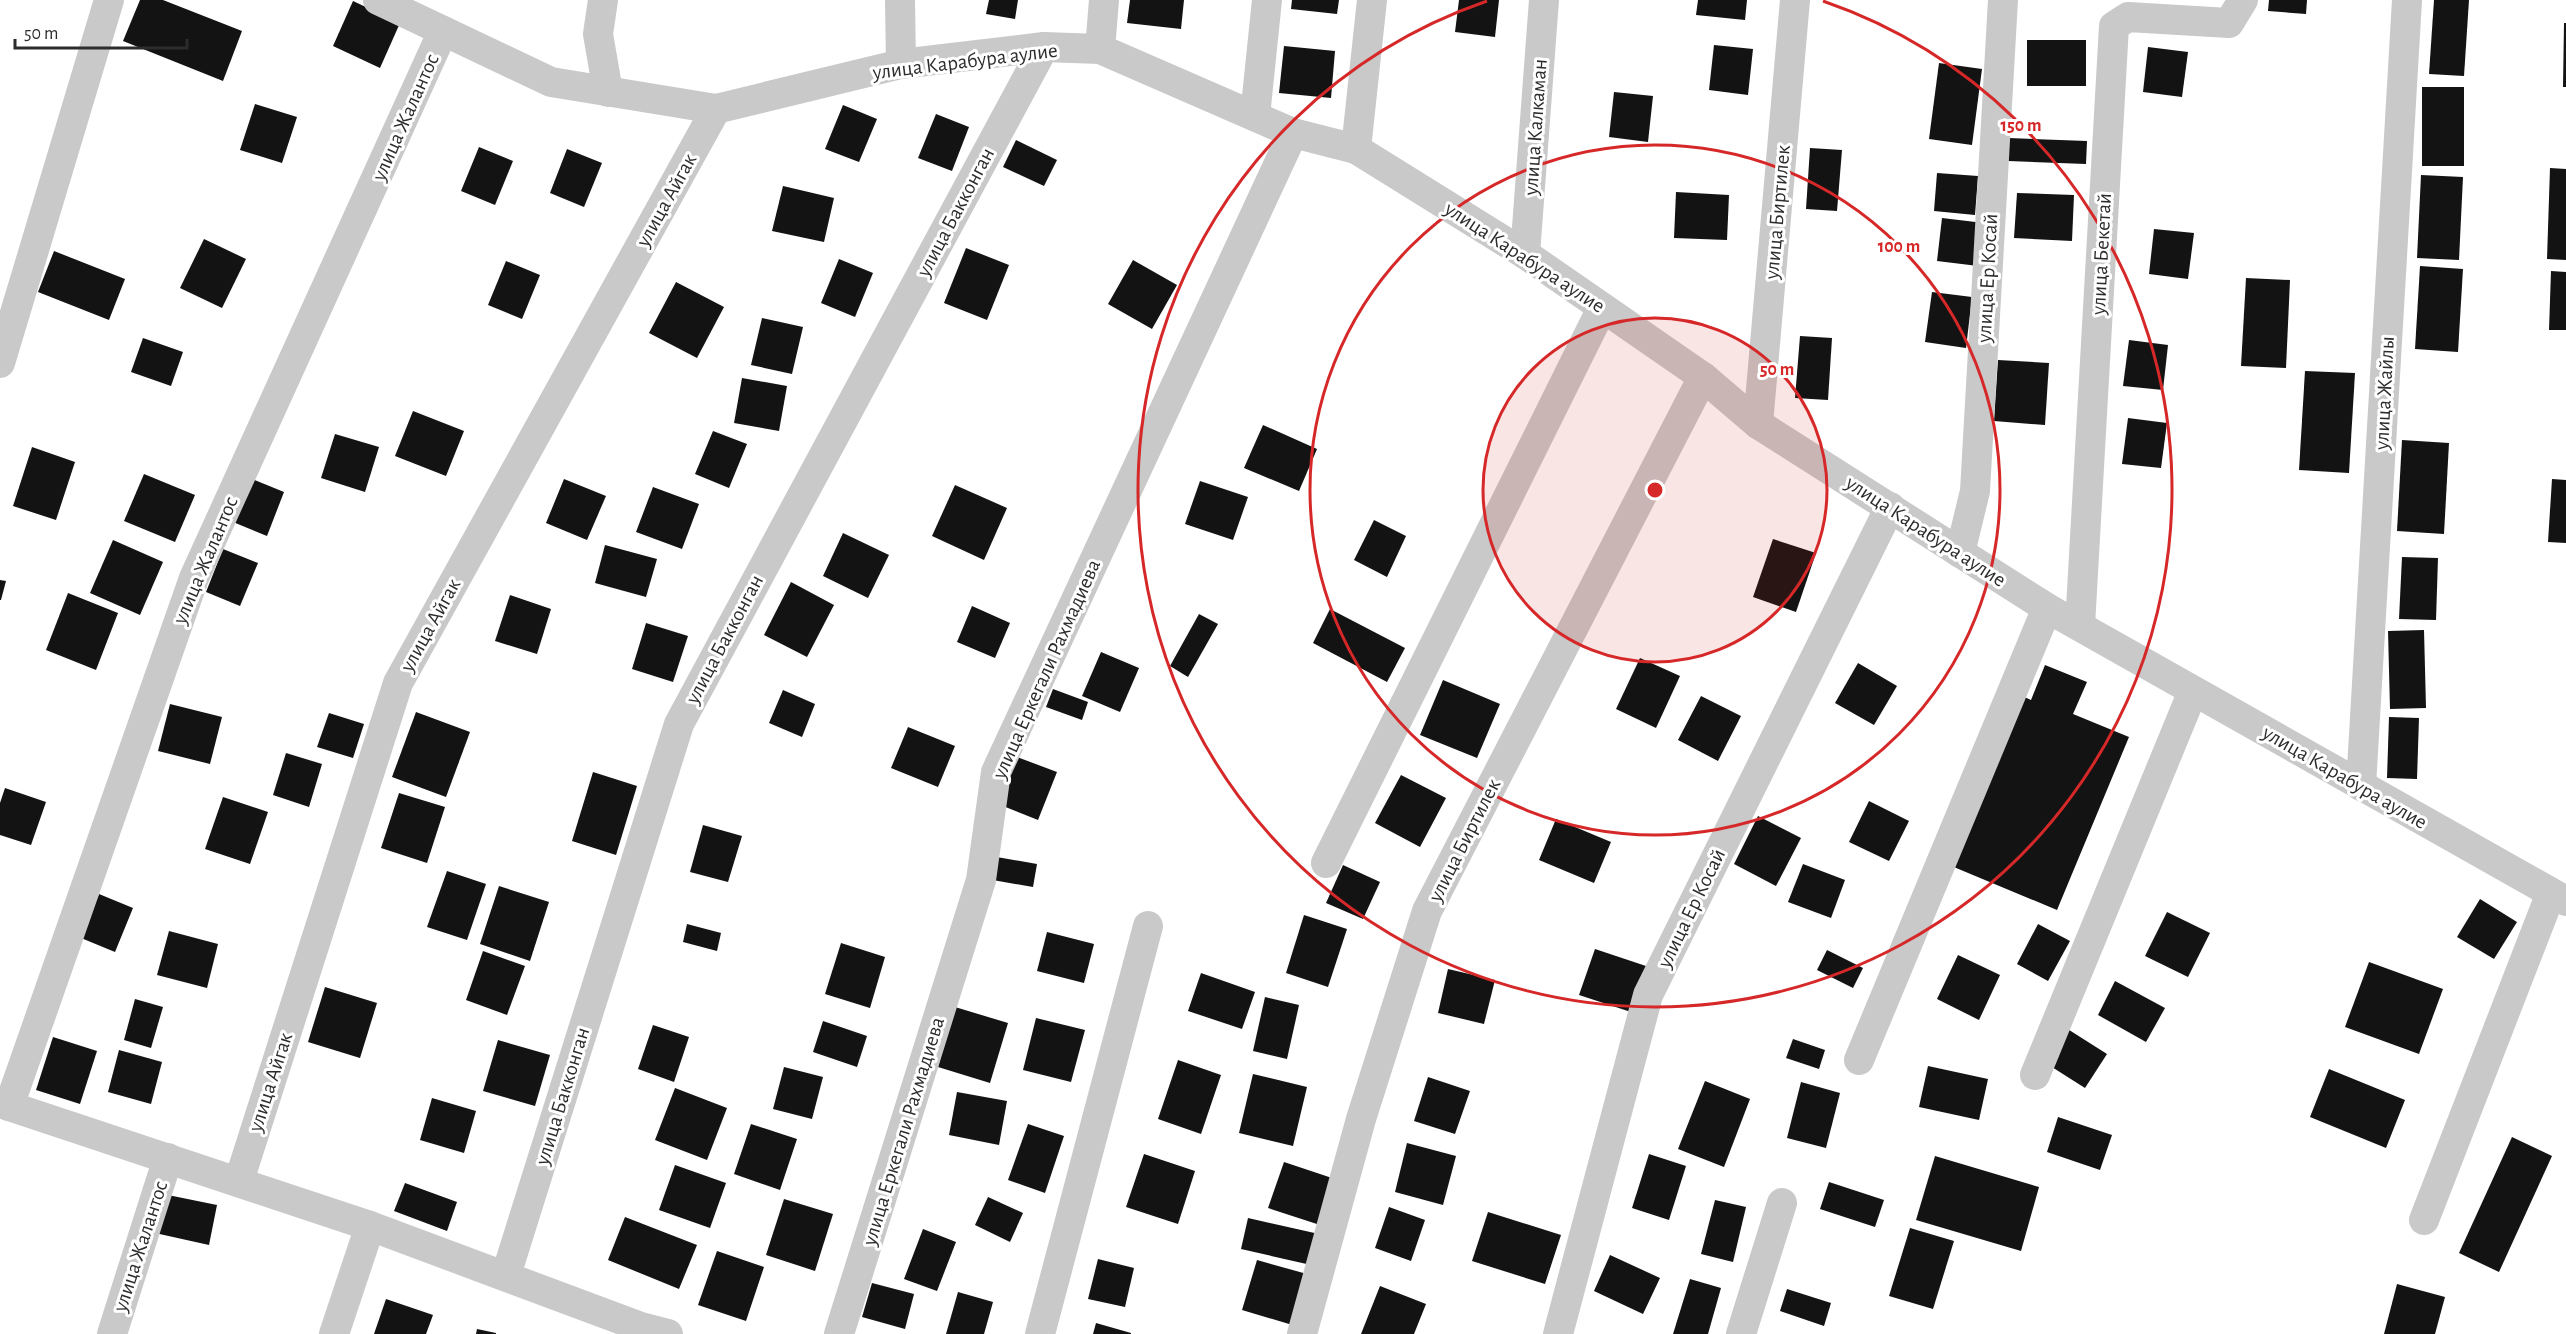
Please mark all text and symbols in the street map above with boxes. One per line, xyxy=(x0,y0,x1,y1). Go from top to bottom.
scale bar xyxy=(15,12,188,50)
text: 50 m xyxy=(24,25,58,43)
street label: улица Карабура аулие xyxy=(870,40,1059,83)
street label: улица Жалантос xyxy=(368,51,443,185)
street label: улица Калкаман xyxy=(1520,58,1551,197)
text: 150 m xyxy=(2001,117,2041,135)
street label: улица Бакконган xyxy=(912,144,998,281)
street label: улица Биртилек xyxy=(1761,144,1794,281)
street label: улица Айгак xyxy=(632,150,701,251)
street label: улица Бекетай xyxy=(2088,192,2115,317)
street label: улица Карабура аулие xyxy=(1440,197,1609,317)
street label: улица Ер Косай xyxy=(1974,213,2001,344)
text: 100 m xyxy=(1878,238,1920,256)
street label: улица Жайлы xyxy=(2371,336,2398,451)
text: 50 m xyxy=(1760,361,1794,379)
street label: улица Карабура аулие xyxy=(1841,471,2010,591)
centre of rings xyxy=(1645,480,1665,500)
street label: улица Жалантос xyxy=(169,493,242,628)
street label: улица Еркегали Рахмадиева xyxy=(988,556,1105,783)
street label: улица Бакконган xyxy=(681,571,767,708)
street label: улица Айгак xyxy=(396,575,465,676)
street label: улица Карабура аулие xyxy=(2258,721,2431,833)
street label: улица Биртилек xyxy=(1424,775,1505,906)
street label: улица Ер Косай xyxy=(1653,845,1729,972)
street label: улица Еркегали Рахмадиева xyxy=(858,1014,948,1249)
street label: улица Бакконган xyxy=(531,1025,593,1168)
street label: улица Айгак xyxy=(244,1030,296,1135)
street label: улица Жалантос xyxy=(109,1178,172,1315)

